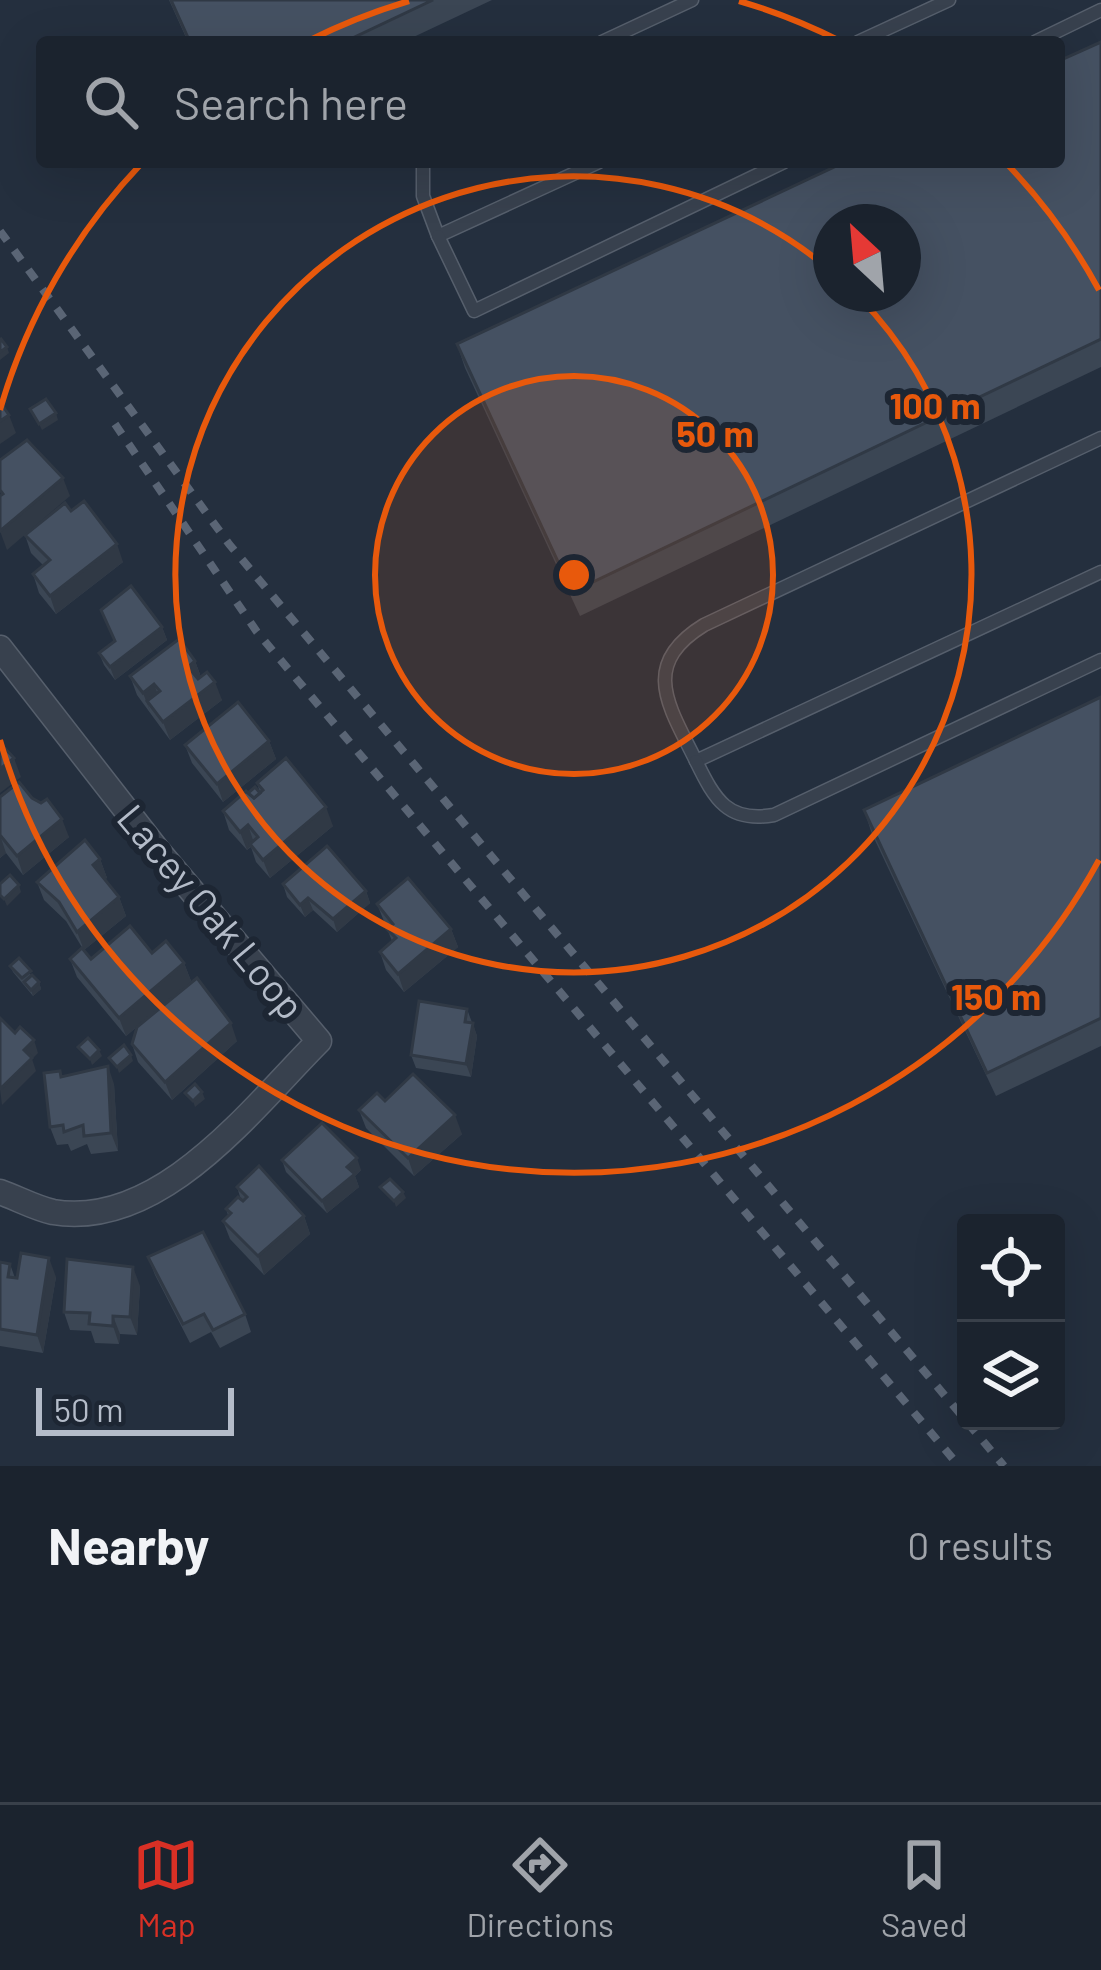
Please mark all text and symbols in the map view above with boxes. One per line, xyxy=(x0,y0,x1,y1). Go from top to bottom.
search box xyxy=(36,36,1065,168)
icon: search xyxy=(78,69,144,135)
text: Search here xyxy=(174,75,408,129)
north arrow xyxy=(813,204,921,312)
text: 100 m xyxy=(889,383,981,426)
text: 50 m xyxy=(676,411,754,454)
centre of rings xyxy=(553,554,595,596)
street label: Lacey Oak Loop xyxy=(109,794,316,1028)
text: 150 m xyxy=(951,974,1041,1017)
map controls xyxy=(957,1214,1065,1430)
button: locate xyxy=(957,1214,1065,1322)
button: layers xyxy=(957,1322,1065,1430)
scale bar xyxy=(36,1382,234,1435)
text: 50 m xyxy=(54,1389,124,1429)
text: Nearby xyxy=(48,1514,209,1575)
text: 0 results xyxy=(907,1521,1053,1568)
tab: Map xyxy=(133,1832,199,1944)
tab: Directions xyxy=(466,1832,614,1944)
tab: Saved xyxy=(881,1832,968,1944)

